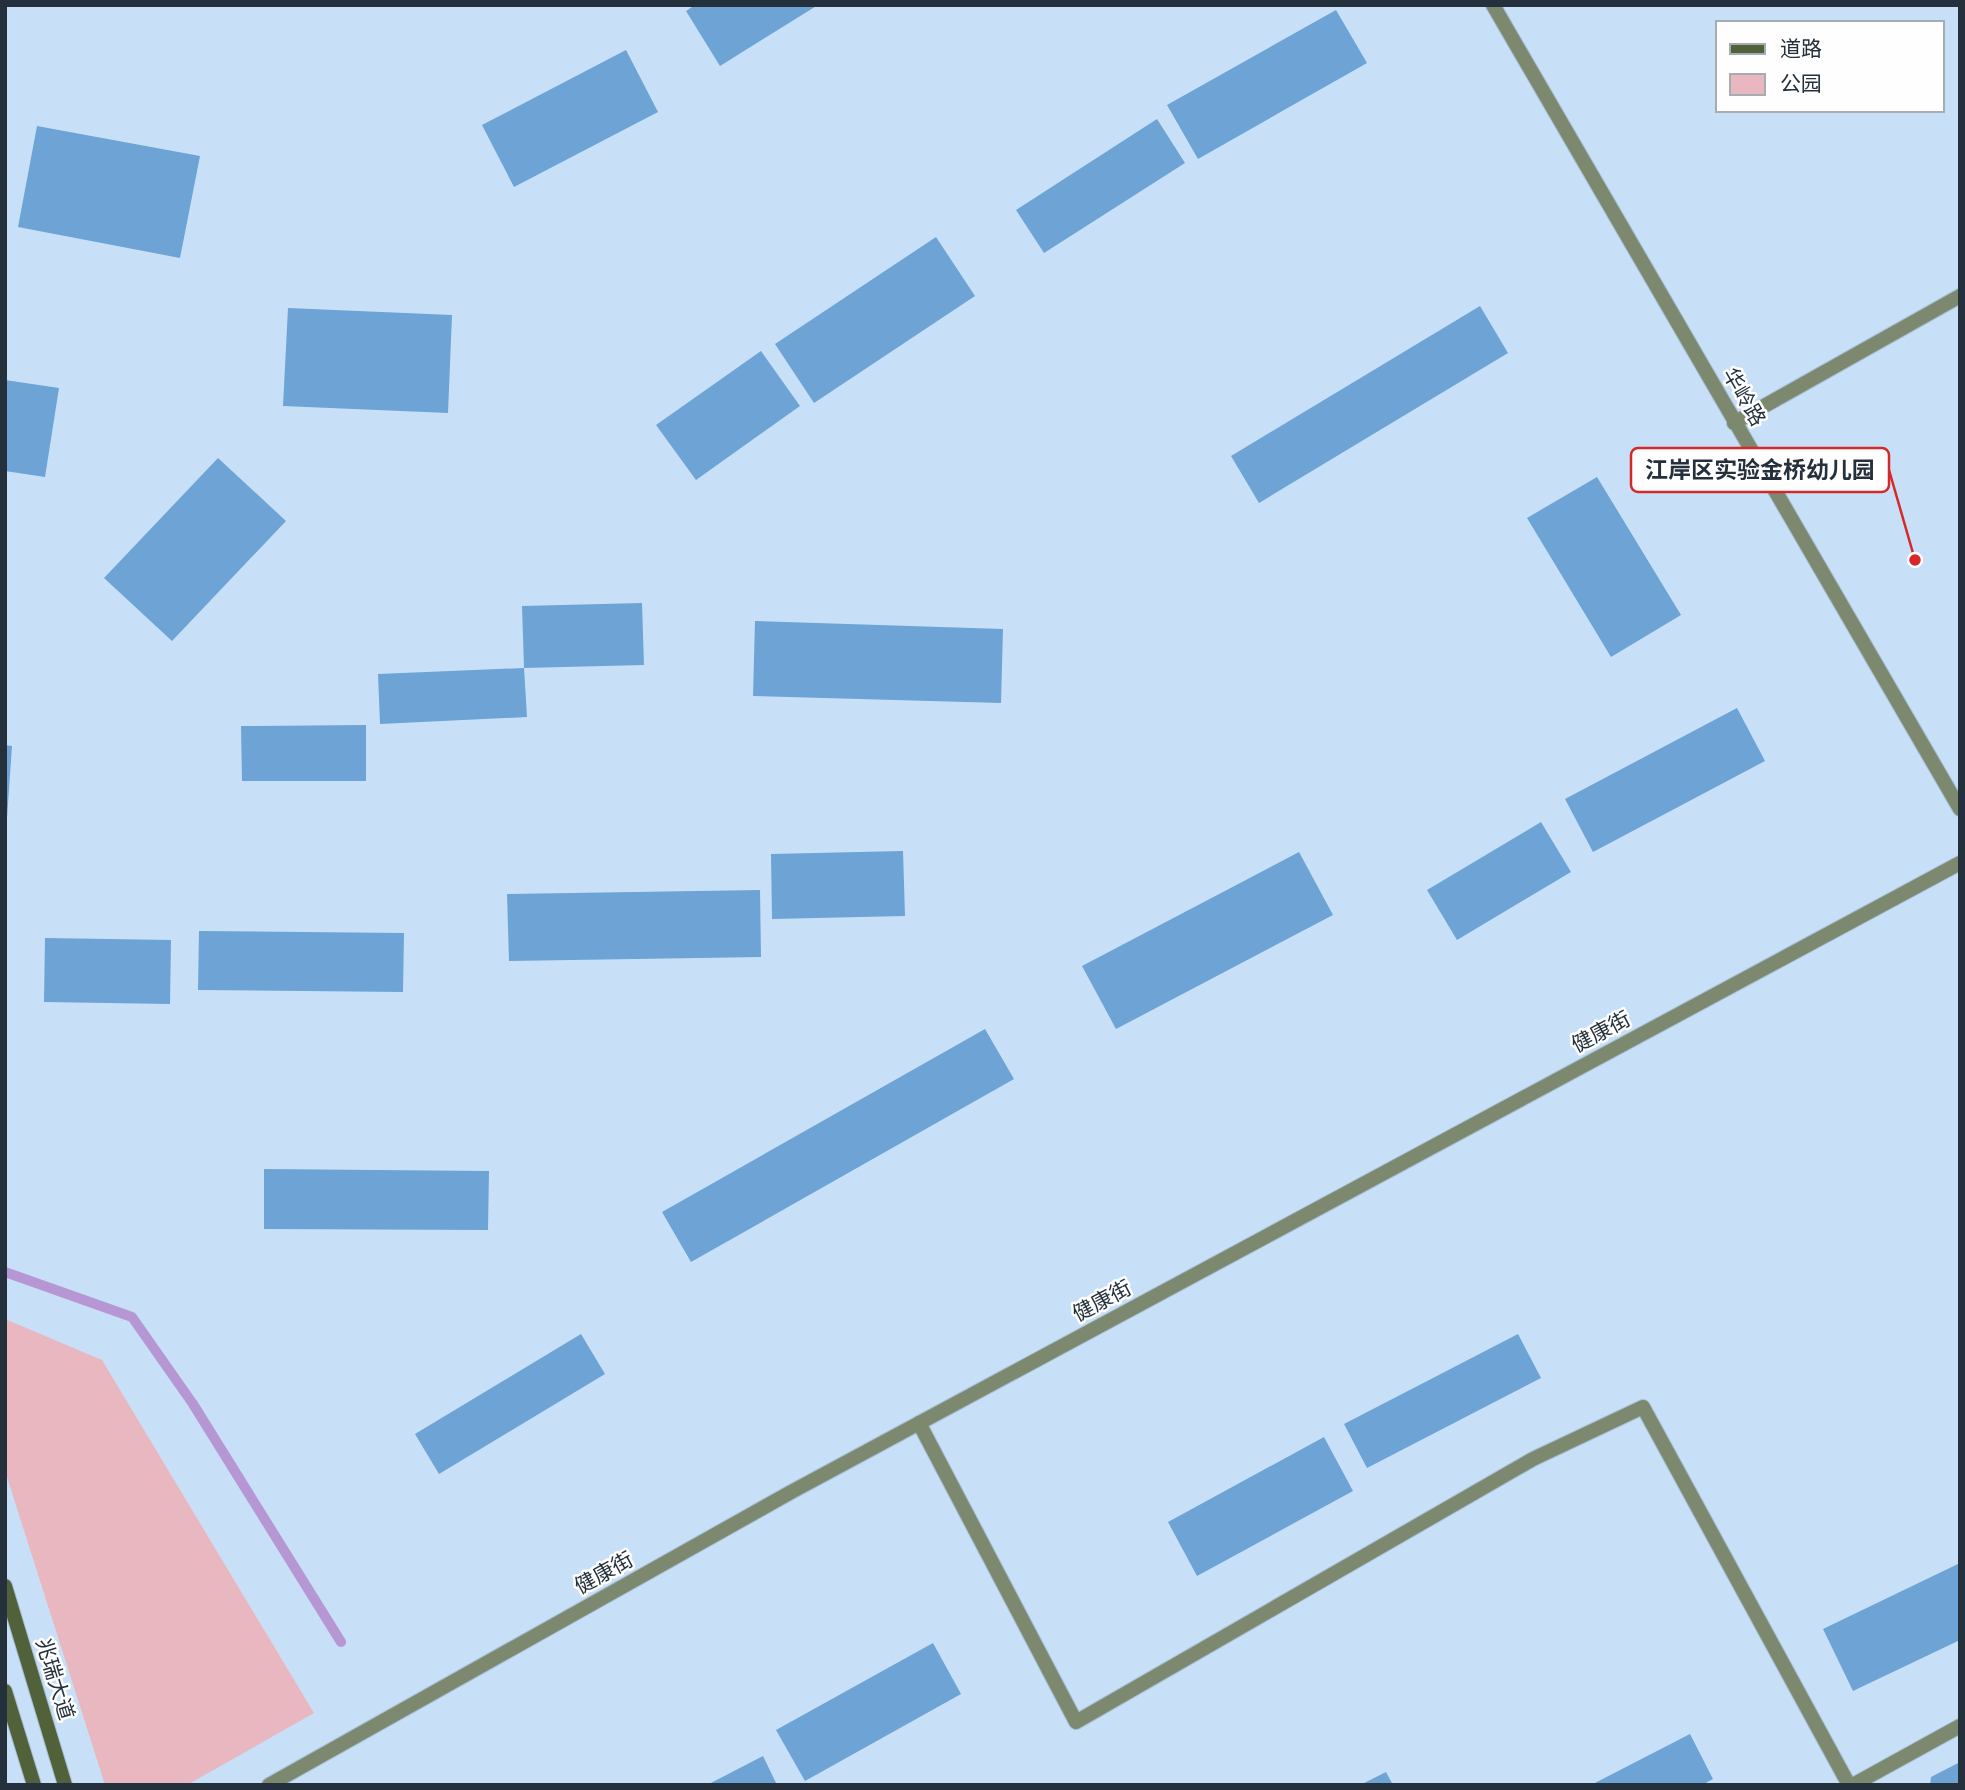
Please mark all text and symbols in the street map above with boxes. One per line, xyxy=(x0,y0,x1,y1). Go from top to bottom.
legend xyxy=(1716,21,1944,112)
text: 道路 xyxy=(1780,35,1822,60)
text: 公园 xyxy=(1780,70,1822,95)
street label: 华岭路 xyxy=(1719,363,1772,430)
callout: 江岸区实验金桥幼儿园 xyxy=(1631,448,1889,492)
text: 江岸区实验金桥幼儿园 xyxy=(1645,455,1875,483)
street label: 健康街 xyxy=(1567,1005,1634,1057)
street label: 健康街 xyxy=(1068,1274,1135,1326)
street label: 健康街 xyxy=(570,1545,637,1598)
street label: 兆瑞大道 xyxy=(32,1635,81,1722)

